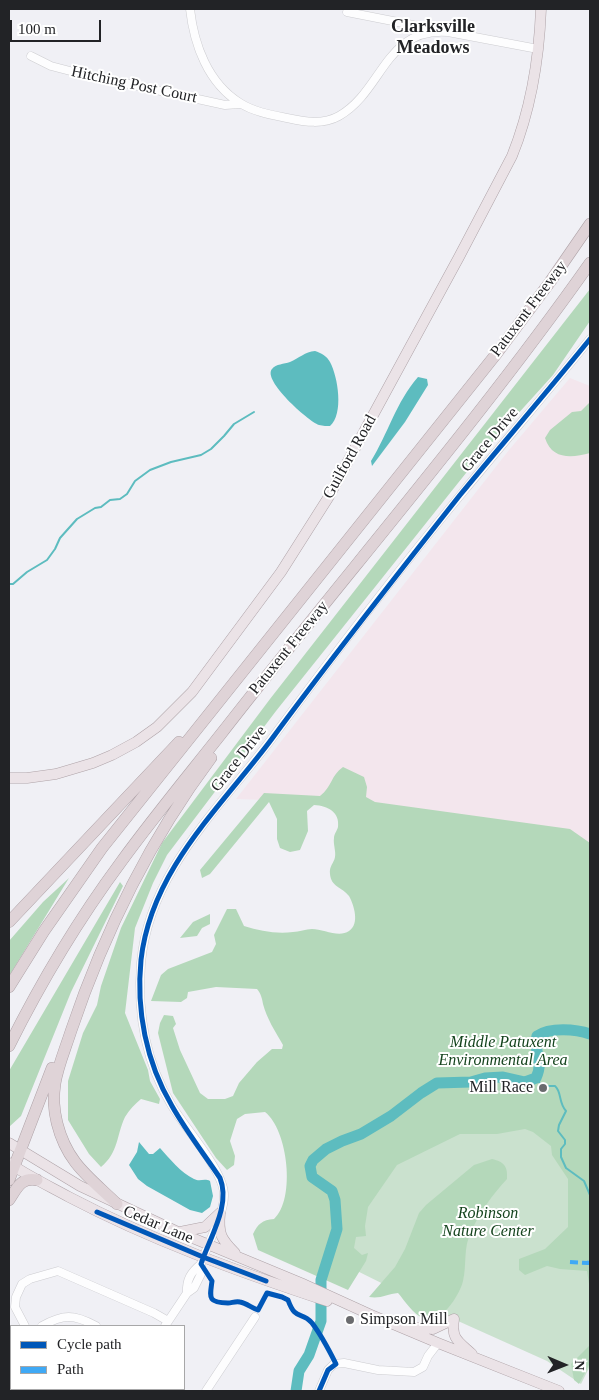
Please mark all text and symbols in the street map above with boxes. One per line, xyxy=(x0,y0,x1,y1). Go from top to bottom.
scale bar xyxy=(12,10,104,42)
district label: Clarksville Meadows xyxy=(391,16,475,58)
text: 100 m xyxy=(18,21,56,37)
street label: Hitching Post Court xyxy=(69,62,199,108)
street label: Patuxent Freeway xyxy=(487,257,571,361)
street label: Grace Drive xyxy=(457,404,523,476)
street label: Guilford Road xyxy=(319,412,381,502)
street label: Patuxent Freeway xyxy=(245,597,333,699)
street label: Grace Drive xyxy=(207,722,271,796)
park label: Middle Patuxent Environmental Area xyxy=(438,1033,568,1071)
place label: Mill Race xyxy=(469,1078,533,1098)
marker: Mill Race xyxy=(537,1082,549,1094)
street label: Cedar Lane xyxy=(120,1202,196,1248)
park label: Robinson Nature Center xyxy=(442,1204,534,1242)
place label: Simpson Mill xyxy=(360,1310,448,1330)
marker: Simpson Mill xyxy=(344,1314,356,1326)
legend xyxy=(10,1325,185,1390)
text: Cycle path xyxy=(57,1336,122,1352)
north arrow xyxy=(539,1340,589,1390)
text: N xyxy=(572,1360,587,1370)
text: Path xyxy=(57,1361,84,1377)

